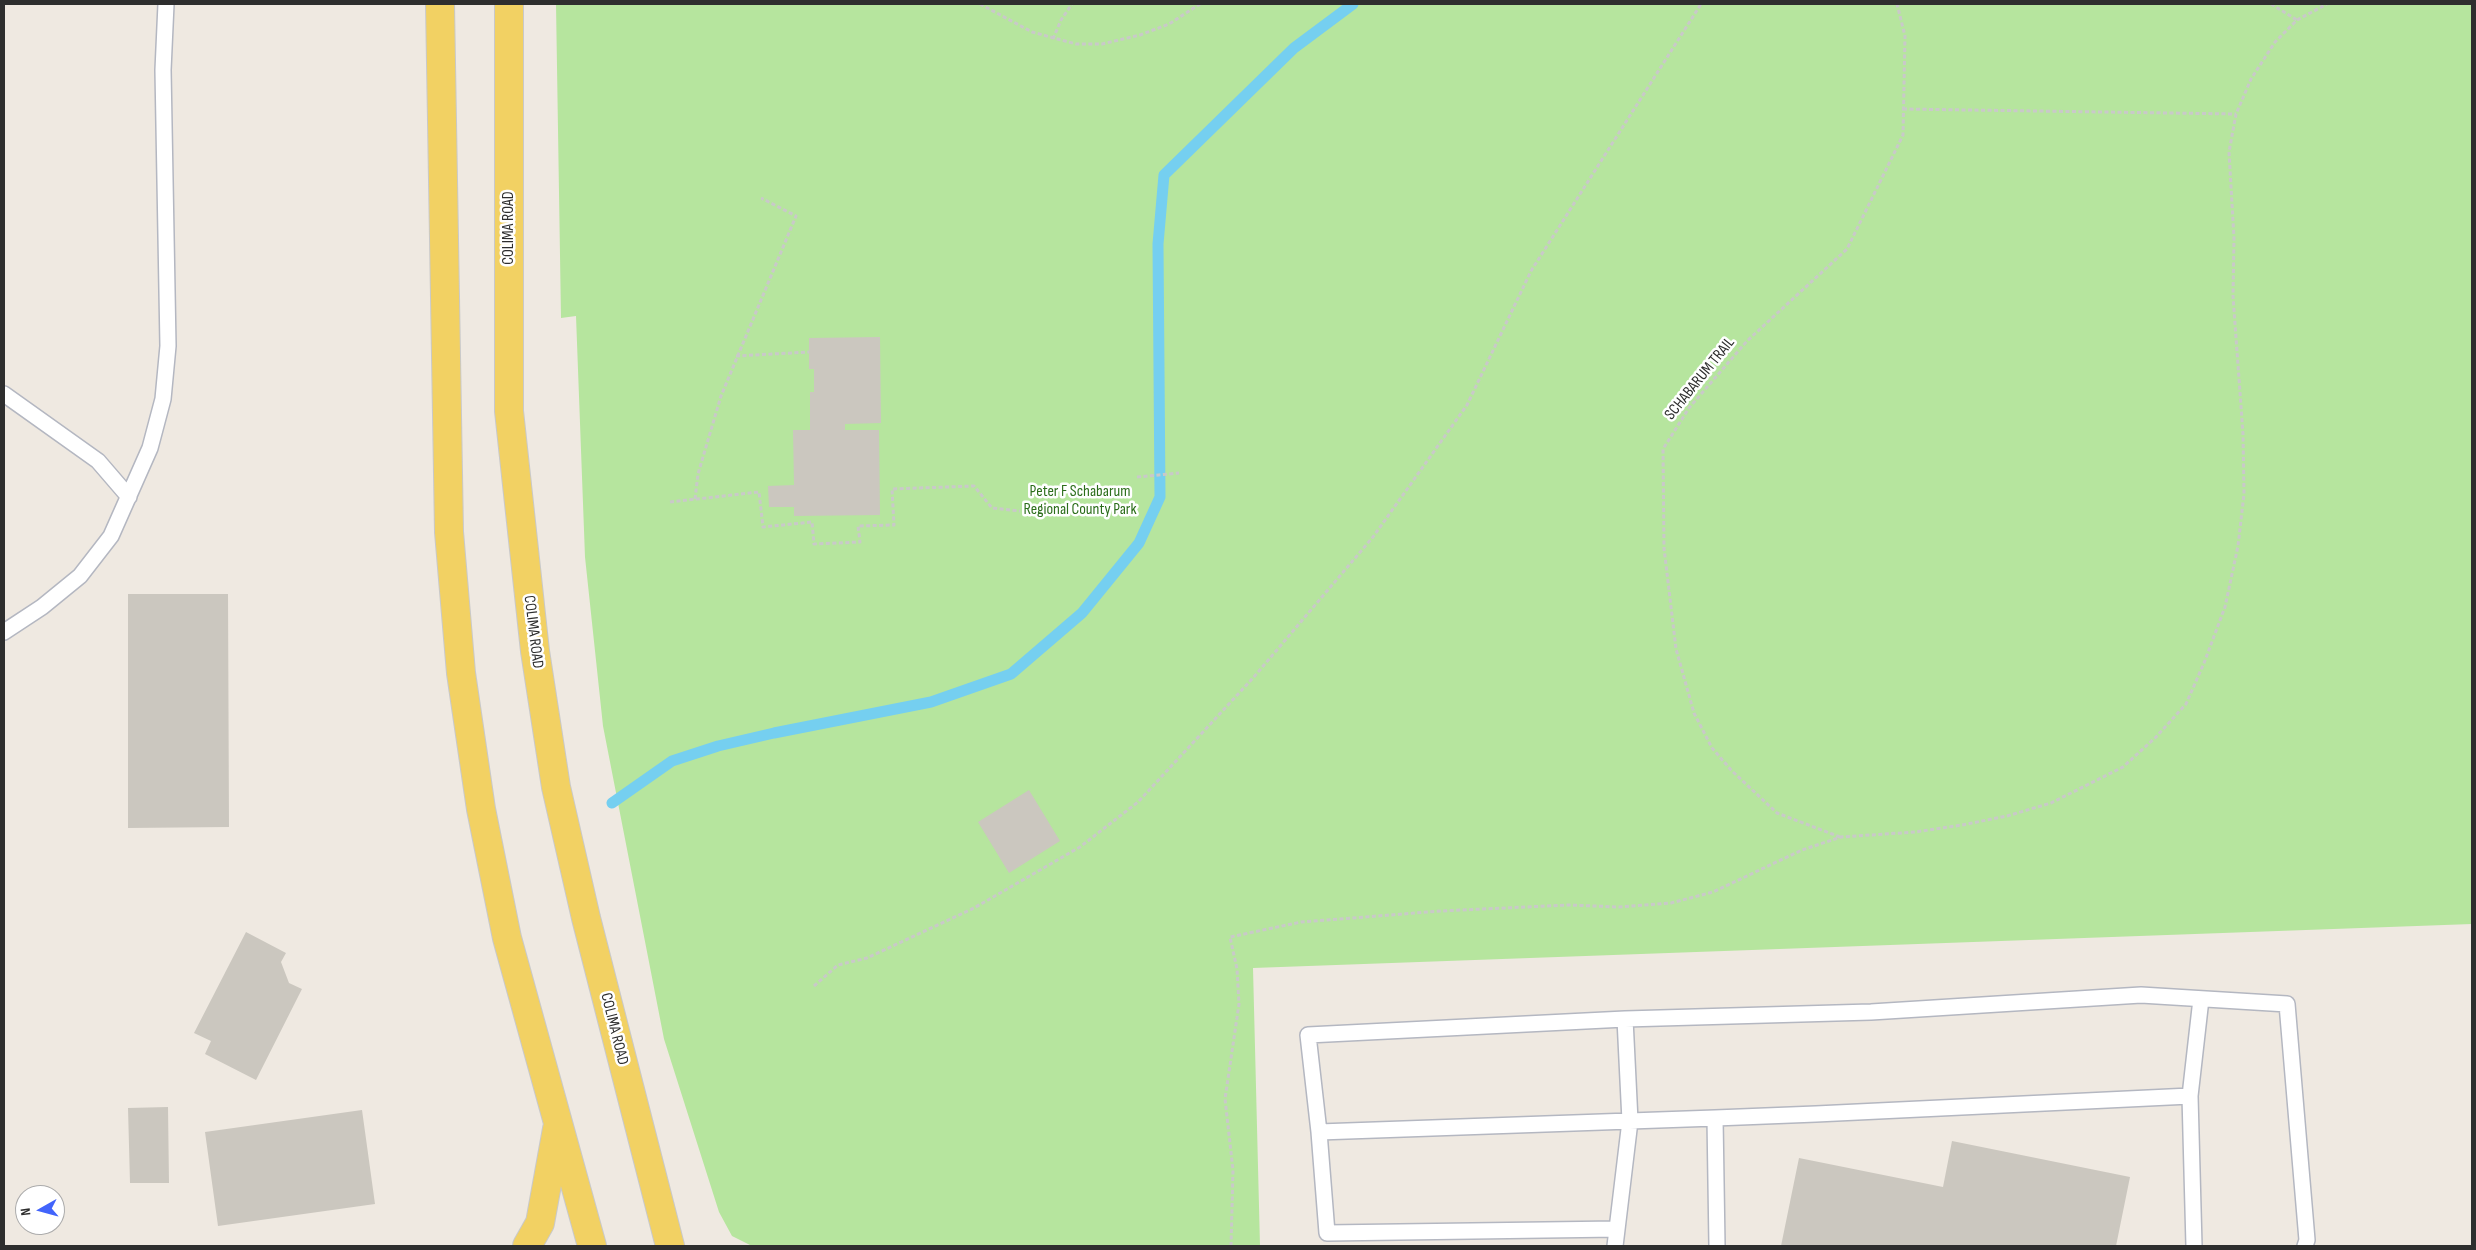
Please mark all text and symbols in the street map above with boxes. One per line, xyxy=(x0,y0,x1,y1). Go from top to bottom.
street label: COLIMA ROAD xyxy=(499,191,519,265)
street label: SCHABARUM TRAIL xyxy=(1661,334,1739,424)
park label: Peter F Schabarum Regional County Park xyxy=(1023,482,1137,520)
street label: COLIMA ROAD xyxy=(519,594,547,670)
street label: COLIMA ROAD xyxy=(596,991,632,1067)
north arrow xyxy=(15,1185,65,1235)
text: N xyxy=(17,1207,35,1217)

